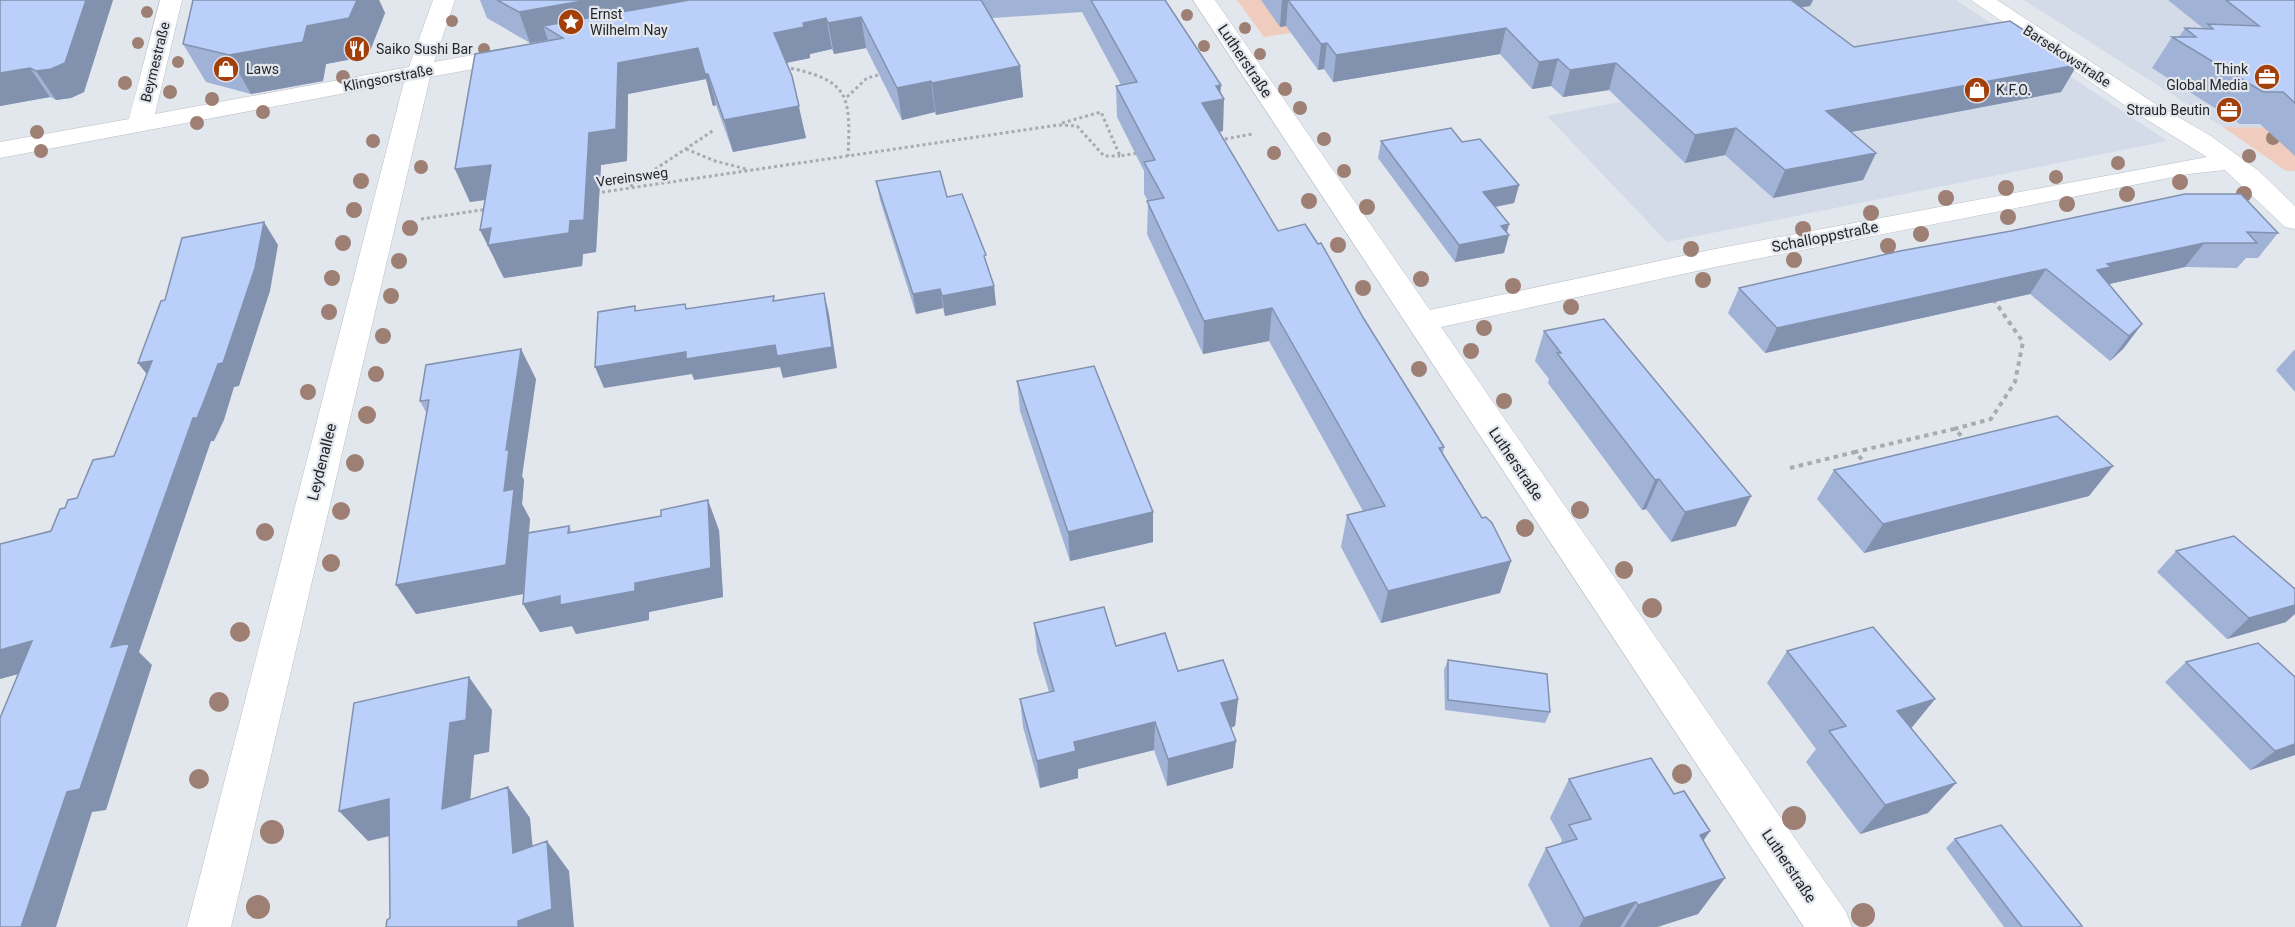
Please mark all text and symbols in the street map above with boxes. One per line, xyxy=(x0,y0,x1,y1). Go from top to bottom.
place label: Ernst Wilhelm Nay xyxy=(590,6,668,38)
place icon: Ernst Wilhelm Nay xyxy=(556,7,586,37)
street label: Beymestraße xyxy=(137,20,173,104)
street label: Lutherstraße xyxy=(1214,21,1276,101)
street label: Barsekowstraße xyxy=(2020,22,2114,90)
restaurant icon: Saiko Sushi Bar xyxy=(342,34,372,64)
place label: Saiko Sushi Bar xyxy=(376,41,473,57)
shop icon: Laws xyxy=(211,54,241,84)
place label: Laws xyxy=(246,61,279,77)
street label: Klingsorstraße xyxy=(342,61,434,95)
place label: Think Global Media xyxy=(2166,61,2249,93)
office icon: Think Global Media xyxy=(2252,62,2282,92)
shop icon: K.F.O. xyxy=(1962,75,1992,105)
place label: K.F.O. xyxy=(1996,82,2031,98)
office icon: Straub Beutin xyxy=(2214,95,2244,125)
place label: Straub Beutin xyxy=(2126,102,2210,118)
street label: Vereinsweg xyxy=(595,164,669,190)
street label: Schalloppstraße xyxy=(1770,218,1880,256)
street label: Leydenallee xyxy=(304,421,340,503)
street label: Lutherstraße xyxy=(1485,424,1547,504)
street label: Lutherstraße xyxy=(1758,826,1820,906)

